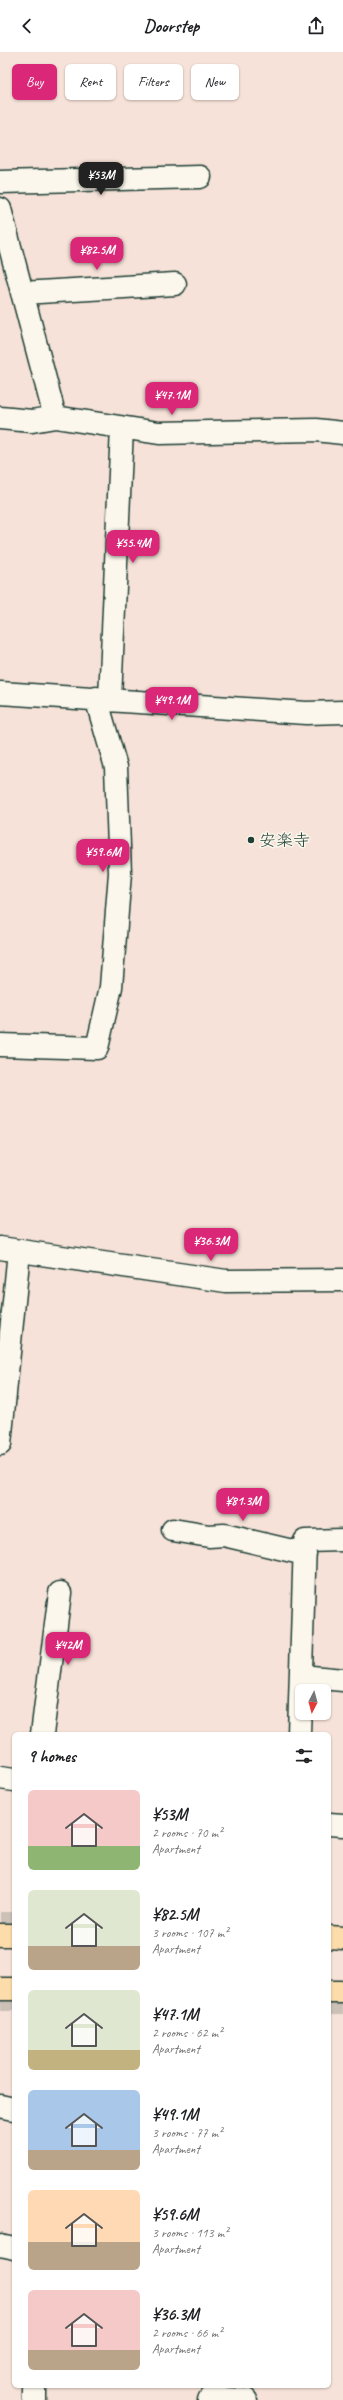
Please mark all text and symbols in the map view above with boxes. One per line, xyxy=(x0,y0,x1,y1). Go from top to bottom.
icon: back xyxy=(16,15,38,37)
text: Doorstep xyxy=(144,15,199,37)
icon: share xyxy=(305,15,327,37)
chip: Buy xyxy=(12,64,57,100)
chip: Rent xyxy=(65,64,116,100)
chip: Filters xyxy=(124,64,183,100)
chip: New xyxy=(191,64,239,100)
pin: ¥53M xyxy=(77,162,125,196)
text: ¥53M xyxy=(88,167,114,183)
pin: ¥82.5M xyxy=(64,237,130,271)
text: ¥82.5M xyxy=(79,242,115,258)
pin: ¥47.1M xyxy=(139,382,205,416)
text: ¥47.1M xyxy=(154,387,190,403)
pin: ¥55.4M xyxy=(100,530,166,564)
text: ¥55.4M xyxy=(115,535,151,551)
pin: ¥49.1M xyxy=(139,687,205,721)
text: ¥49.1M xyxy=(154,692,190,708)
place label: 安楽寺 xyxy=(259,830,310,851)
marker: 安楽寺 xyxy=(246,835,256,845)
pin: ¥59.6M xyxy=(70,839,136,873)
text: ¥59.6M xyxy=(85,844,121,860)
pin: ¥36.3M xyxy=(178,1228,244,1262)
text: ¥36.3M xyxy=(193,1233,229,1249)
pin: ¥81.3M xyxy=(210,1488,276,1522)
text: ¥81.3M xyxy=(225,1493,261,1509)
pin: ¥42M xyxy=(44,1632,92,1666)
text: ¥42M xyxy=(54,1637,82,1653)
north arrow xyxy=(295,1684,331,1720)
map controls xyxy=(295,1684,331,1720)
icon: filters xyxy=(293,1745,315,1767)
text: 9 homes xyxy=(28,1746,76,1767)
text: ¥53M xyxy=(152,1804,187,1825)
icon: home xyxy=(60,1806,108,1854)
text: 2 rooms · 70 m² xyxy=(152,1825,222,1841)
text: Apartment xyxy=(152,1841,200,1857)
text: ¥82.5M xyxy=(152,1904,198,1925)
icon: home xyxy=(60,1906,108,1954)
text: 3 rooms · 107 m² xyxy=(152,1925,228,1941)
text: Apartment xyxy=(152,1941,200,1957)
text: ¥47.1M xyxy=(152,2004,198,2025)
icon: home xyxy=(60,2006,108,2054)
text: 2 rooms · 62 m² xyxy=(152,2025,222,2041)
text: Apartment xyxy=(152,2041,200,2057)
text: ¥49.1M xyxy=(152,2104,198,2125)
icon: home xyxy=(60,2106,108,2154)
text: 3 rooms · 77 m² xyxy=(152,2125,222,2141)
text: Apartment xyxy=(152,2141,200,2157)
text: ¥59.6M xyxy=(152,2204,198,2225)
icon: home xyxy=(60,2206,108,2254)
text: 3 rooms · 113 m² xyxy=(152,2225,228,2241)
text: Apartment xyxy=(152,2241,200,2257)
text: ¥36.3M xyxy=(152,2304,199,2325)
icon: home xyxy=(60,2306,108,2354)
text: 2 rooms · 66 m² xyxy=(152,2325,222,2341)
text: Apartment xyxy=(152,2341,200,2357)

